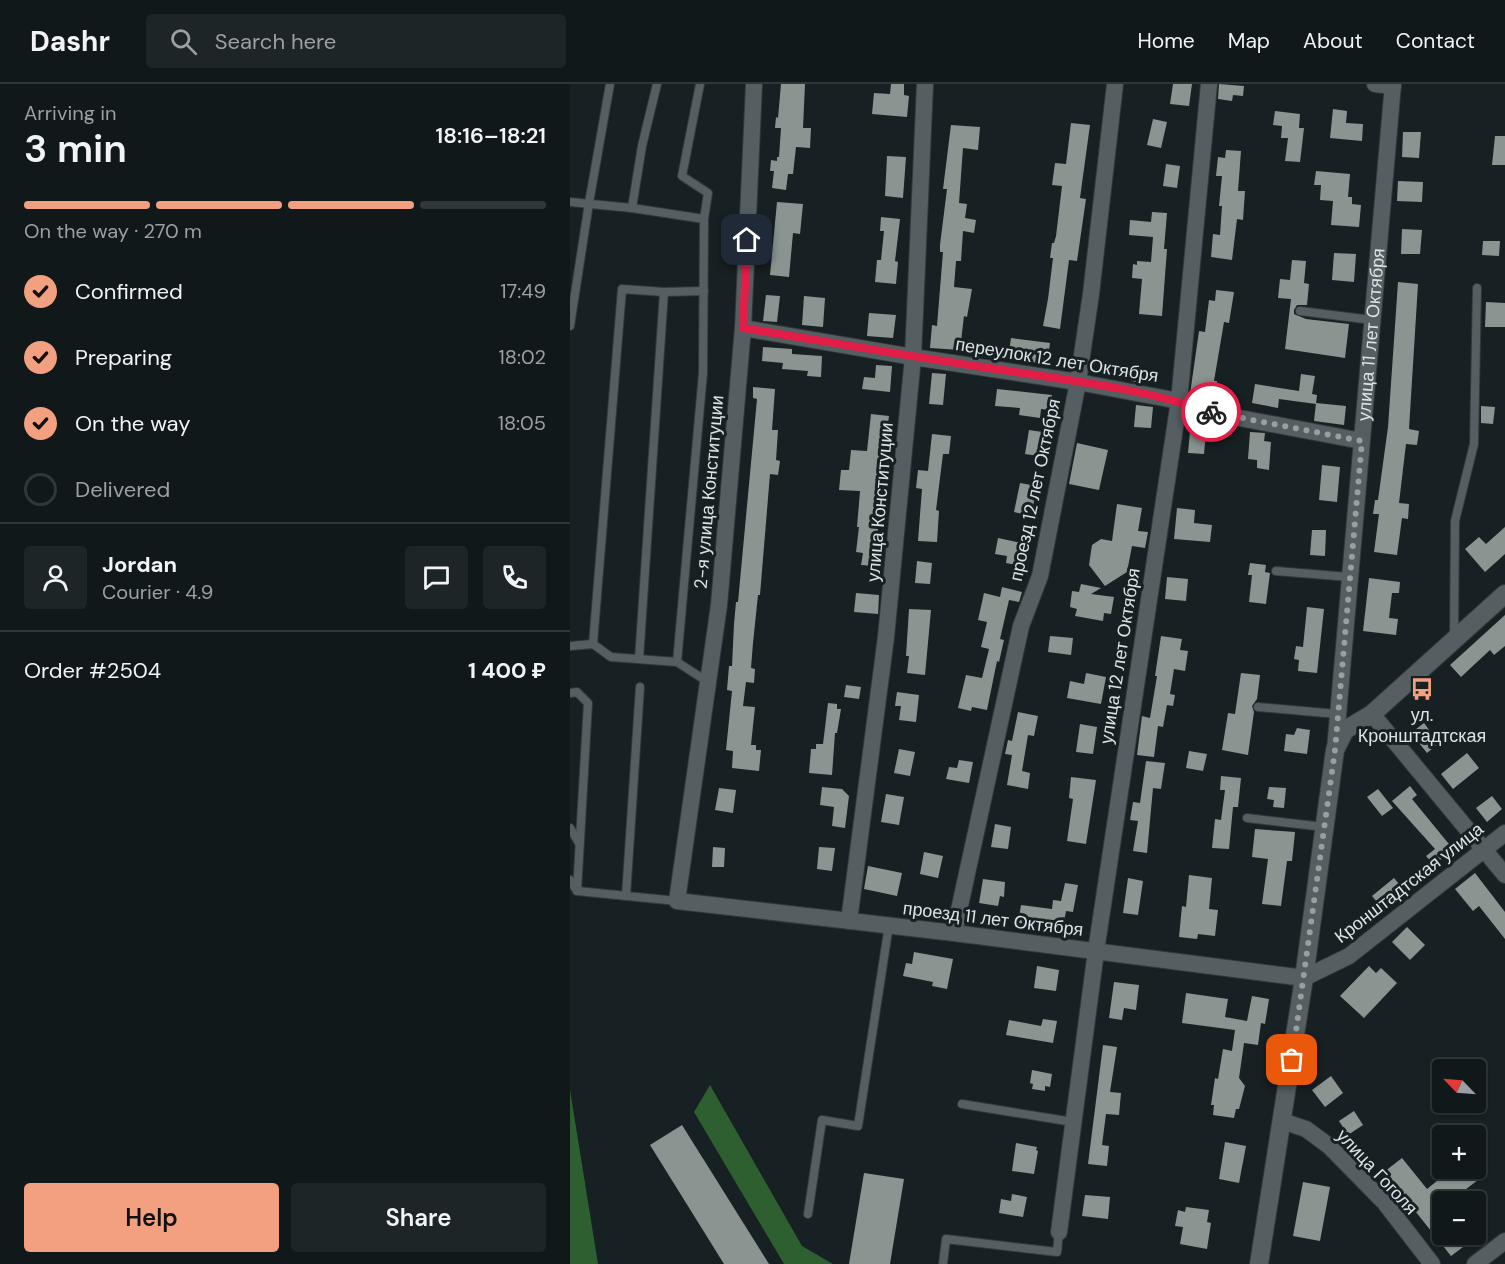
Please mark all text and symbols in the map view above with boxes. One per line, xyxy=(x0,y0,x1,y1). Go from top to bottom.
search box xyxy=(146,14,566,68)
text: Dashr xyxy=(30,23,110,60)
icon: search xyxy=(167,25,200,58)
text: Search here xyxy=(215,27,336,56)
text: Home xyxy=(1137,27,1195,55)
text: Map xyxy=(1228,27,1270,55)
text: About xyxy=(1303,27,1363,55)
text: Contact xyxy=(1396,27,1475,55)
text: Arriving in xyxy=(24,100,116,126)
text: 18:16–18:21 xyxy=(436,121,546,150)
text: 3 min xyxy=(24,123,127,174)
pin xyxy=(721,214,772,265)
text: On the way · 270 m xyxy=(24,218,202,244)
icon: home xyxy=(730,223,763,256)
street label: улица 11 лет Октября xyxy=(1352,247,1391,422)
icon: check xyxy=(24,275,57,308)
text: Confirmed xyxy=(75,277,183,306)
text: 17:49 xyxy=(500,278,546,304)
street label: переулок 12 лет Октября xyxy=(954,332,1160,388)
icon: check xyxy=(24,341,57,374)
text: Preparing xyxy=(75,343,172,372)
text: 18:02 xyxy=(499,344,546,370)
courier xyxy=(1181,382,1241,442)
street label: 2-я улица Конституции xyxy=(689,394,729,590)
street label: проезд 12 лет Октября xyxy=(1004,396,1066,584)
icon: bike xyxy=(1195,396,1228,429)
icon: check xyxy=(24,407,57,440)
text: On the way xyxy=(75,409,190,438)
text: 18:05 xyxy=(498,410,546,436)
street label: улица Конституции xyxy=(861,421,899,583)
text: Delivered xyxy=(75,475,170,504)
button: person xyxy=(24,546,87,609)
button: chat xyxy=(405,546,468,609)
button: phone xyxy=(483,546,546,609)
text: Jordan xyxy=(102,550,177,579)
street label: улица 12 лет Октября xyxy=(1094,566,1146,746)
text: Courier · 4.9 xyxy=(102,579,213,605)
text: Order #2504 xyxy=(24,656,161,685)
text: 1 400 ₽ xyxy=(468,656,546,685)
bus stop icon: ул. Кронштадтская xyxy=(1409,676,1435,702)
place label: ул. Кронштадтская xyxy=(1358,703,1486,748)
street label: Кронштадтская улица xyxy=(1330,817,1489,949)
street label: проезд 11 лет Октября xyxy=(901,896,1085,942)
pin xyxy=(1266,1034,1317,1085)
icon: bag xyxy=(1275,1043,1308,1076)
north arrow xyxy=(1432,1059,1486,1113)
map controls xyxy=(1432,1059,1486,1245)
street label: улица Гоголя xyxy=(1331,1124,1423,1220)
button: + xyxy=(1432,1125,1486,1179)
button: Help xyxy=(24,1183,279,1252)
button: Share xyxy=(291,1183,546,1252)
button: − xyxy=(1432,1191,1486,1245)

